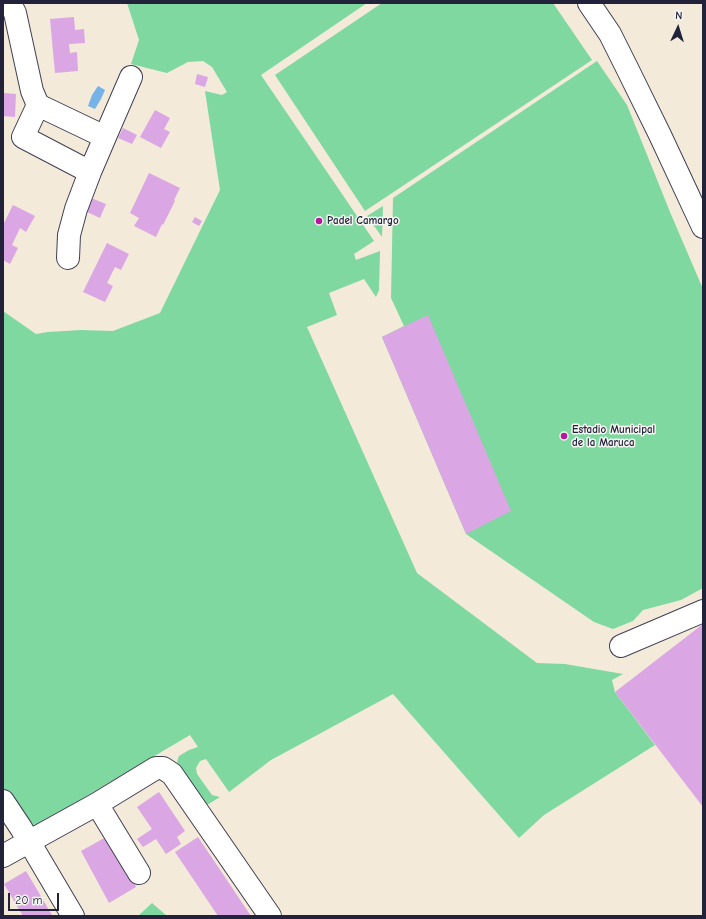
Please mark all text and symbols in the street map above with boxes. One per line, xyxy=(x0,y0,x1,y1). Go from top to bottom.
north arrow xyxy=(658,8,698,48)
text: N xyxy=(675,9,683,22)
place label: Padel Camargo xyxy=(327,214,399,228)
marker: Padel Camargo xyxy=(314,216,324,226)
place label: Estadio Municipal de la Maruca xyxy=(572,423,655,449)
marker: Estadio Municipal de la Maruca xyxy=(559,431,569,441)
scale bar xyxy=(10,885,61,911)
text: 20 m xyxy=(15,893,43,907)

